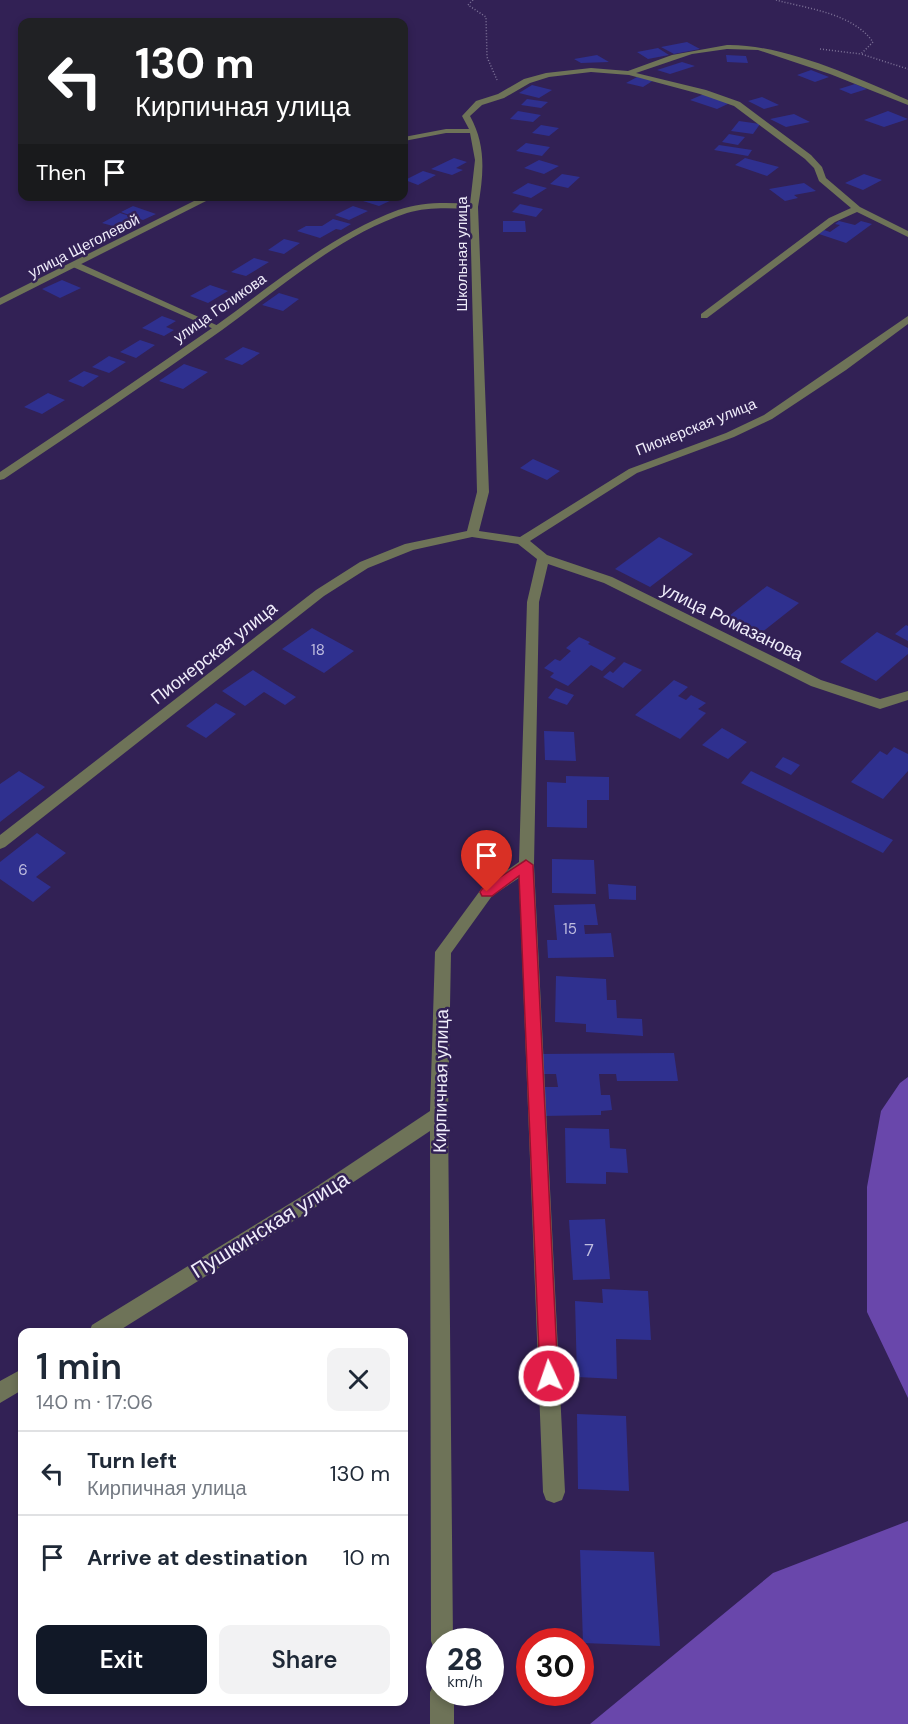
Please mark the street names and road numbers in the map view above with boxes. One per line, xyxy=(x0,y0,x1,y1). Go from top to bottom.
street label: Школьная улица xyxy=(452,196,472,312)
street label: улица Щеголевой xyxy=(25,209,143,283)
street label: улица Голикова xyxy=(170,268,271,347)
street label: Пионерская улица xyxy=(633,393,760,460)
street label: улица Ромазанова xyxy=(657,577,808,667)
street label: Пионерская улица xyxy=(146,595,283,710)
street label: Кирпичная улица xyxy=(428,1008,454,1153)
street label: Пушкинская улица xyxy=(186,1165,355,1285)

